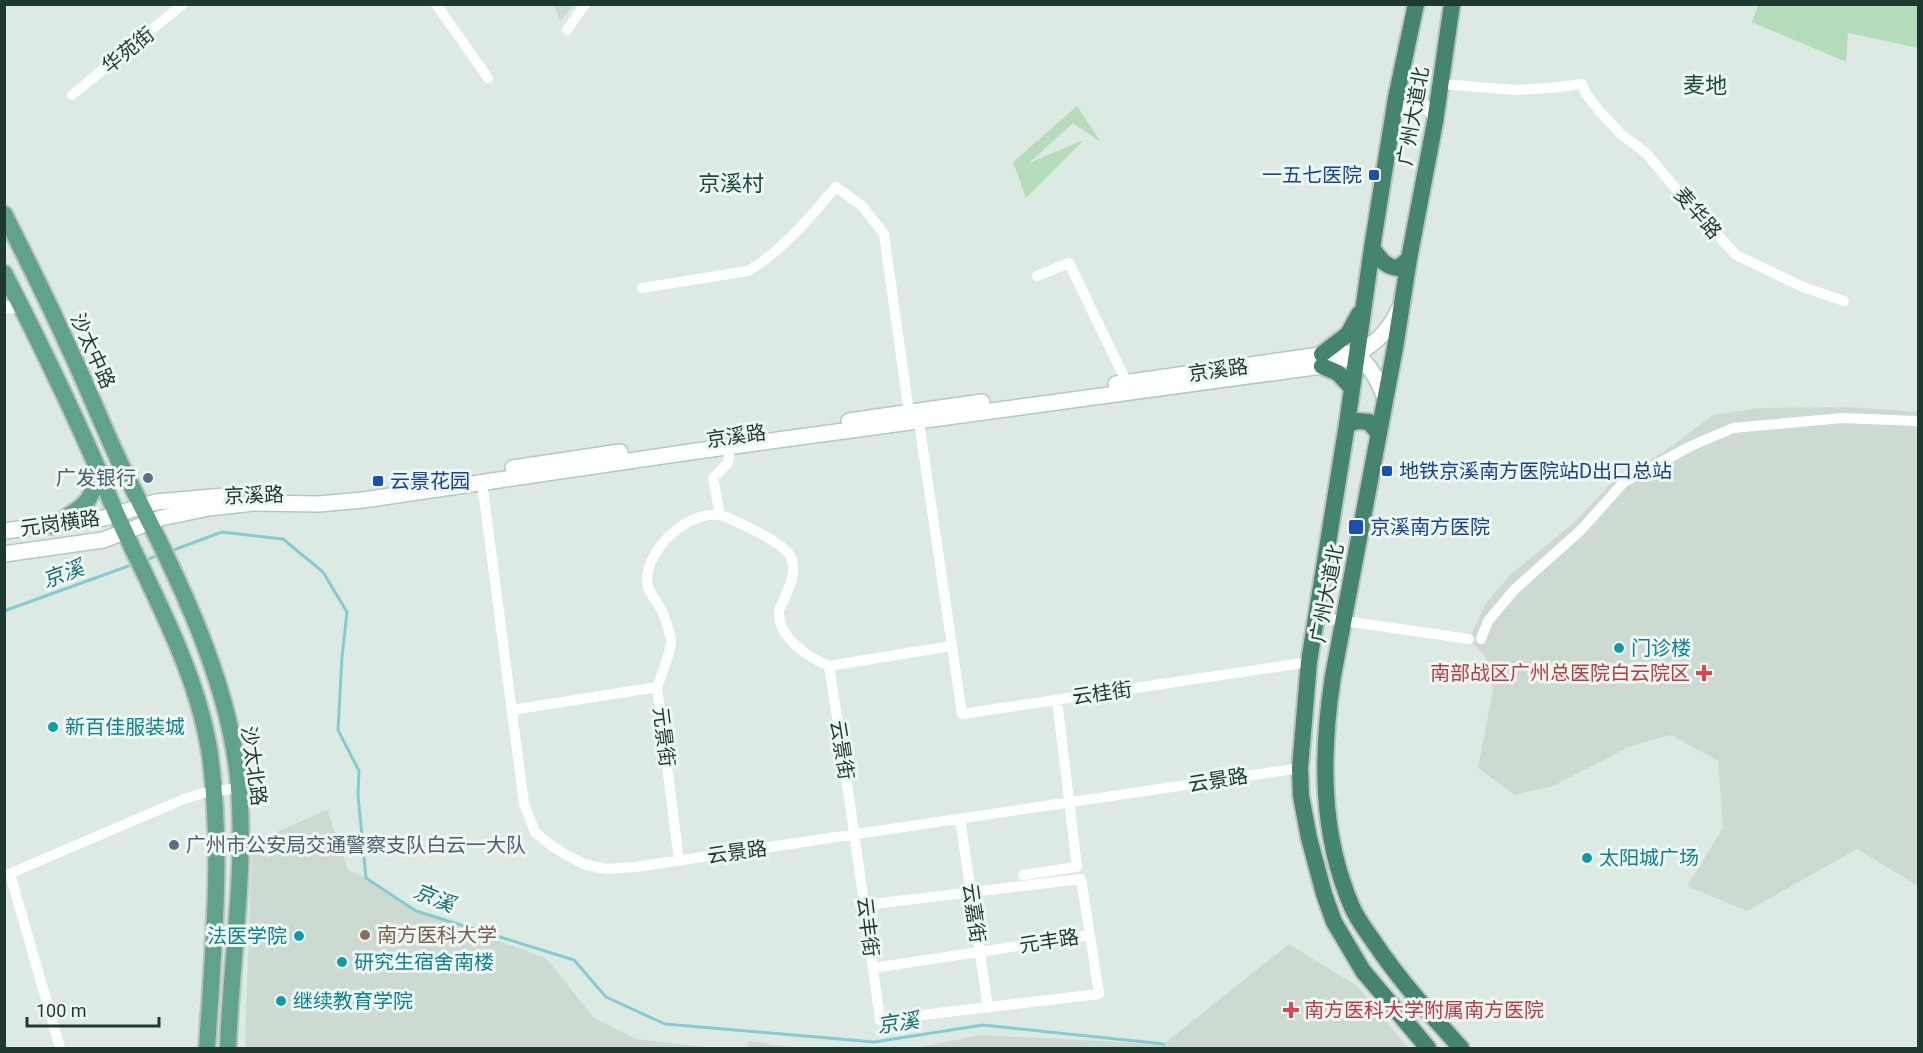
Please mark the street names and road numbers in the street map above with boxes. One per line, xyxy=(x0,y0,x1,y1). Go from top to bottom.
street label: 华苑街 xyxy=(97,22,159,78)
street label: 广州大道北 xyxy=(1392,65,1434,167)
street label: 麦华路 xyxy=(1669,182,1727,244)
street label: 沙太中路 xyxy=(66,310,120,392)
street label: 京溪路 xyxy=(1187,354,1249,386)
street label: 京溪路 xyxy=(705,420,767,452)
street label: 京溪路 xyxy=(224,482,284,508)
street label: 元岗横路 xyxy=(19,506,101,540)
street label: 广州大道北 xyxy=(1306,542,1348,644)
street label: 云桂街 xyxy=(1071,677,1133,709)
street label: 元景街 xyxy=(648,706,680,768)
street label: 云景街 xyxy=(825,718,859,782)
street label: 沙太北路 xyxy=(237,725,271,807)
street label: 云景路 xyxy=(1186,763,1250,797)
street label: 云景路 xyxy=(706,836,768,868)
street label: 云嘉街 xyxy=(958,882,990,944)
street label: 云丰街 xyxy=(852,896,884,958)
street label: 元丰路 xyxy=(1017,924,1081,958)

